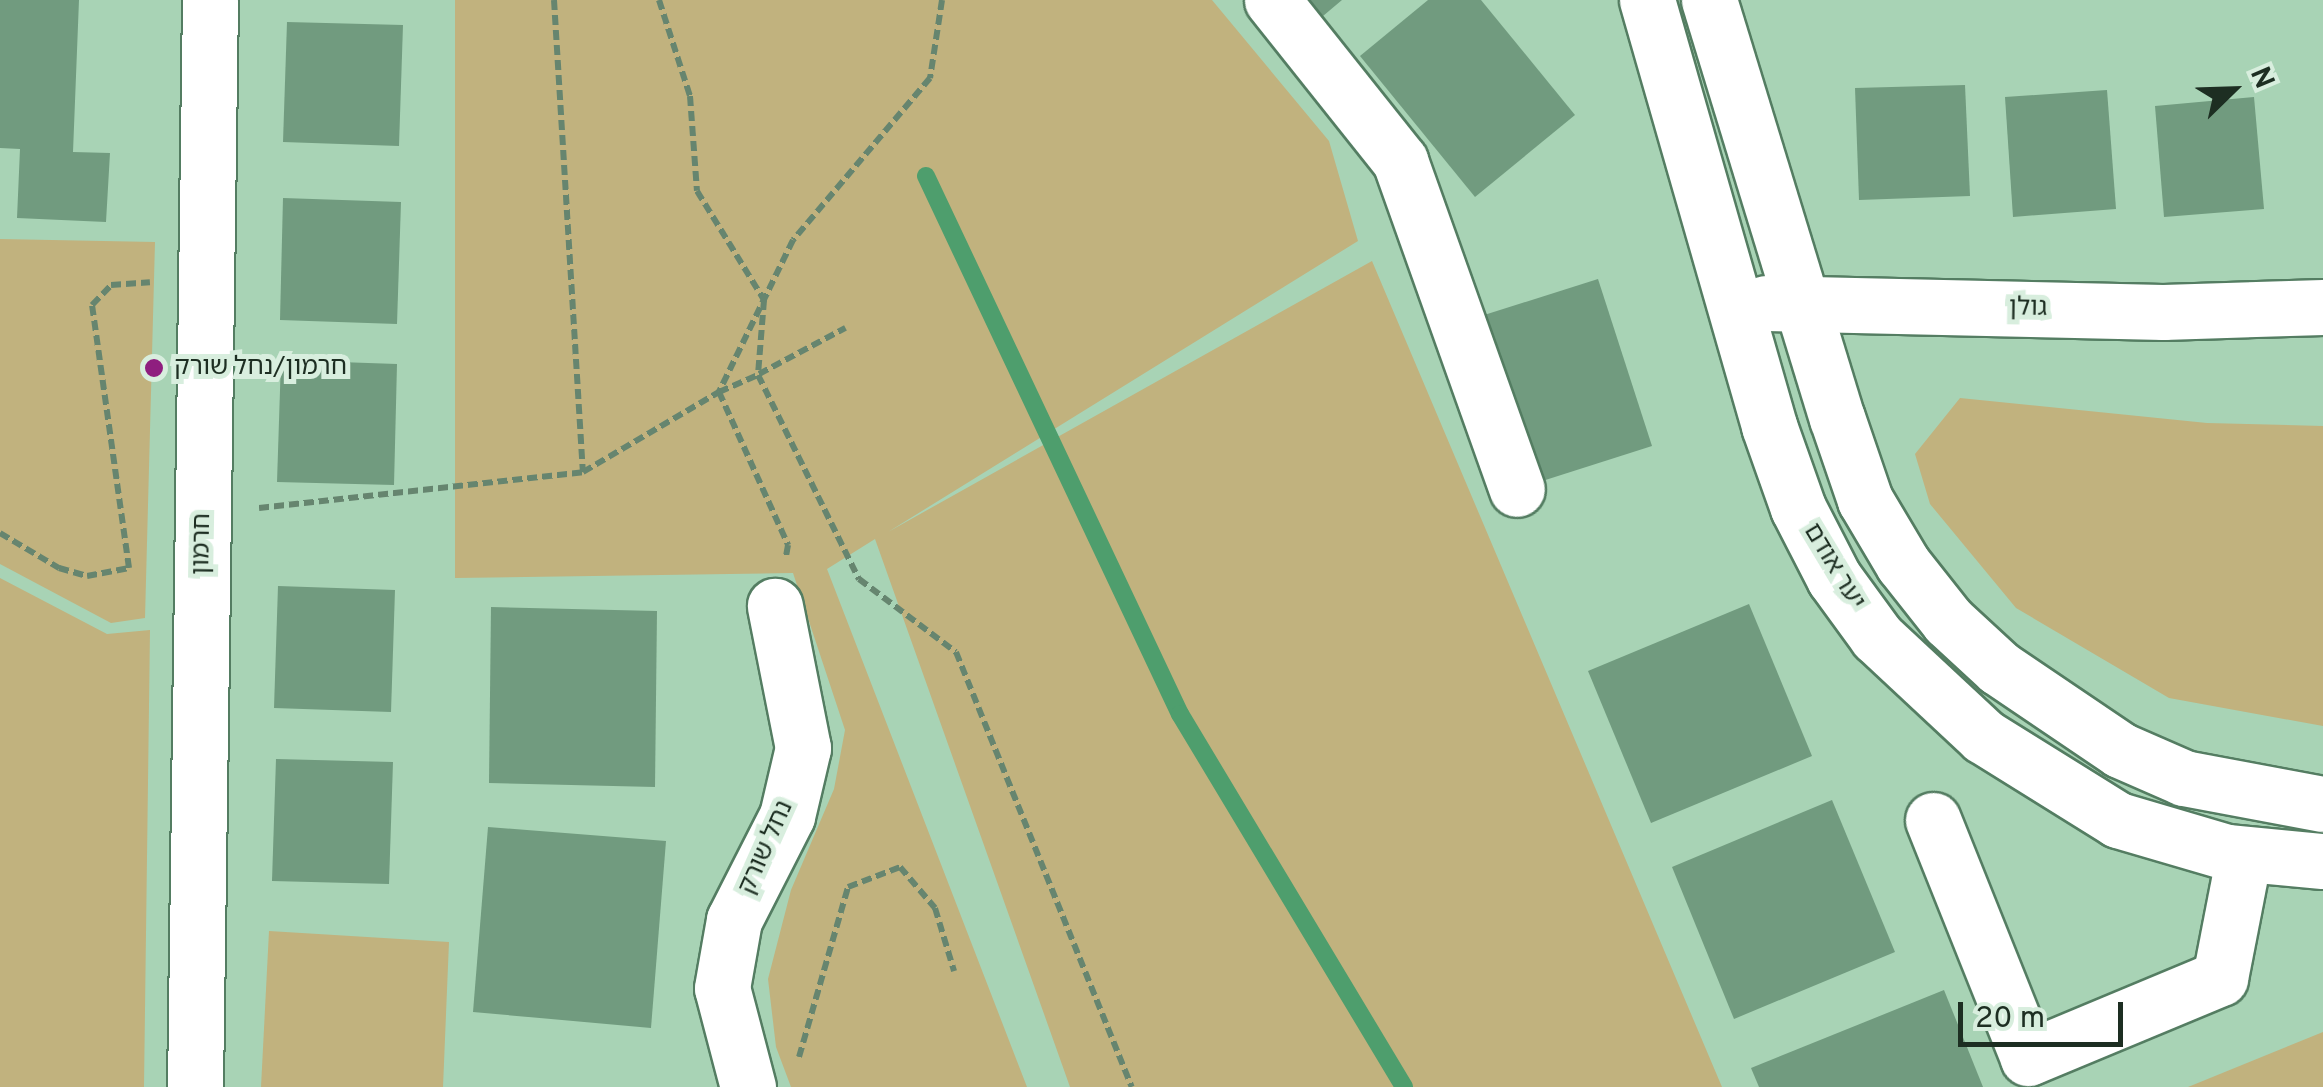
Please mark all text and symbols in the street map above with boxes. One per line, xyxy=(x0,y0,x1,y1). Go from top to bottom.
north arrow xyxy=(2183,40,2283,140)
text: N xyxy=(2240,62,2281,95)
street label: גולן xyxy=(2009,294,2047,324)
place label: חרמון/נחל שורק xyxy=(174,353,347,383)
marker: חרמון/נחל שורק xyxy=(143,357,165,379)
street label: חרמון xyxy=(187,513,219,575)
street label: יער אודם xyxy=(1796,519,1870,615)
street label: נחל שורק xyxy=(733,797,801,899)
scale bar xyxy=(1963,982,2128,1044)
text: 20 m xyxy=(1975,1001,2045,1038)

